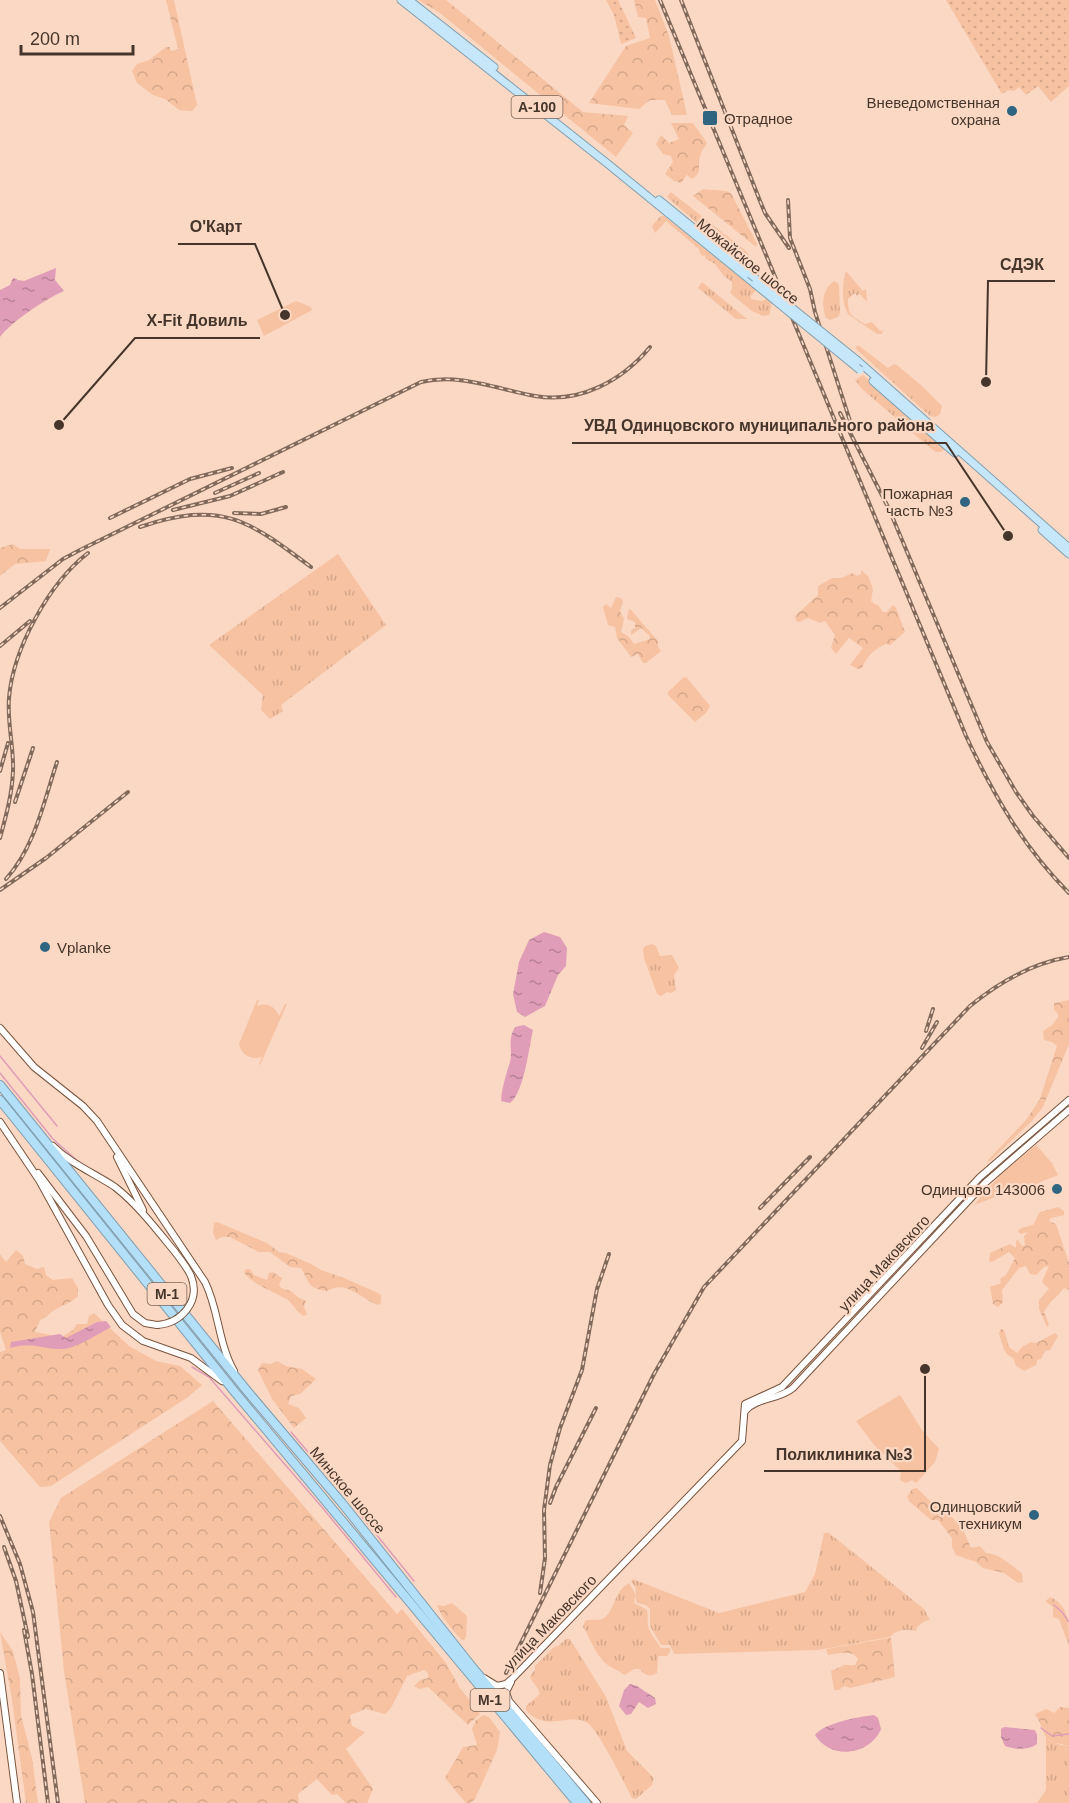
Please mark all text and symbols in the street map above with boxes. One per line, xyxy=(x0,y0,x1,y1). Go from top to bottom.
scale bar xyxy=(21,18,134,56)
text: 200 m xyxy=(30,29,80,49)
place label: Вневедомственная охрана xyxy=(867,94,1001,128)
road number: А-100 xyxy=(512,96,562,118)
marker: Вневедомственная охрана xyxy=(1005,104,1019,118)
marker: Отрадное xyxy=(701,109,719,127)
place label: Отрадное xyxy=(724,110,793,127)
callout: О'Карт xyxy=(178,210,255,244)
street label: Можайское шоссе xyxy=(694,215,802,307)
text: О'Карт xyxy=(190,218,242,235)
callout: СДЭК xyxy=(988,247,1055,281)
text: СДЭК xyxy=(1000,256,1044,273)
callout: X-Fit Довиль xyxy=(135,304,260,338)
text: X-Fit Довиль xyxy=(146,312,248,329)
callout: УВД Одинцовского муниципального района xyxy=(572,409,946,443)
text: УВД Одинцовского муниципального района xyxy=(584,417,934,434)
place label: Пожарная часть №3 xyxy=(883,485,953,519)
marker: Пожарная часть №3 xyxy=(958,495,972,509)
place label: Vplanke xyxy=(57,939,111,956)
marker: Vplanke xyxy=(38,940,52,954)
place label: Одинцово 143006 xyxy=(921,1181,1045,1198)
marker: Одинцово 143006 xyxy=(1050,1182,1064,1196)
street label: улица Маковского xyxy=(835,1211,933,1315)
road number: М-1 xyxy=(148,1283,186,1305)
callout: Поликлиника №3 xyxy=(764,1437,925,1471)
street label: Минское шоссе xyxy=(307,1443,389,1537)
text: Поликлиника №3 xyxy=(776,1446,912,1463)
place label: Одинцовский техникум xyxy=(930,1498,1022,1532)
marker: Одинцовский техникум xyxy=(1027,1508,1041,1522)
street label: улица Маковского xyxy=(500,1571,600,1673)
road number: М-1 xyxy=(470,1689,510,1711)

